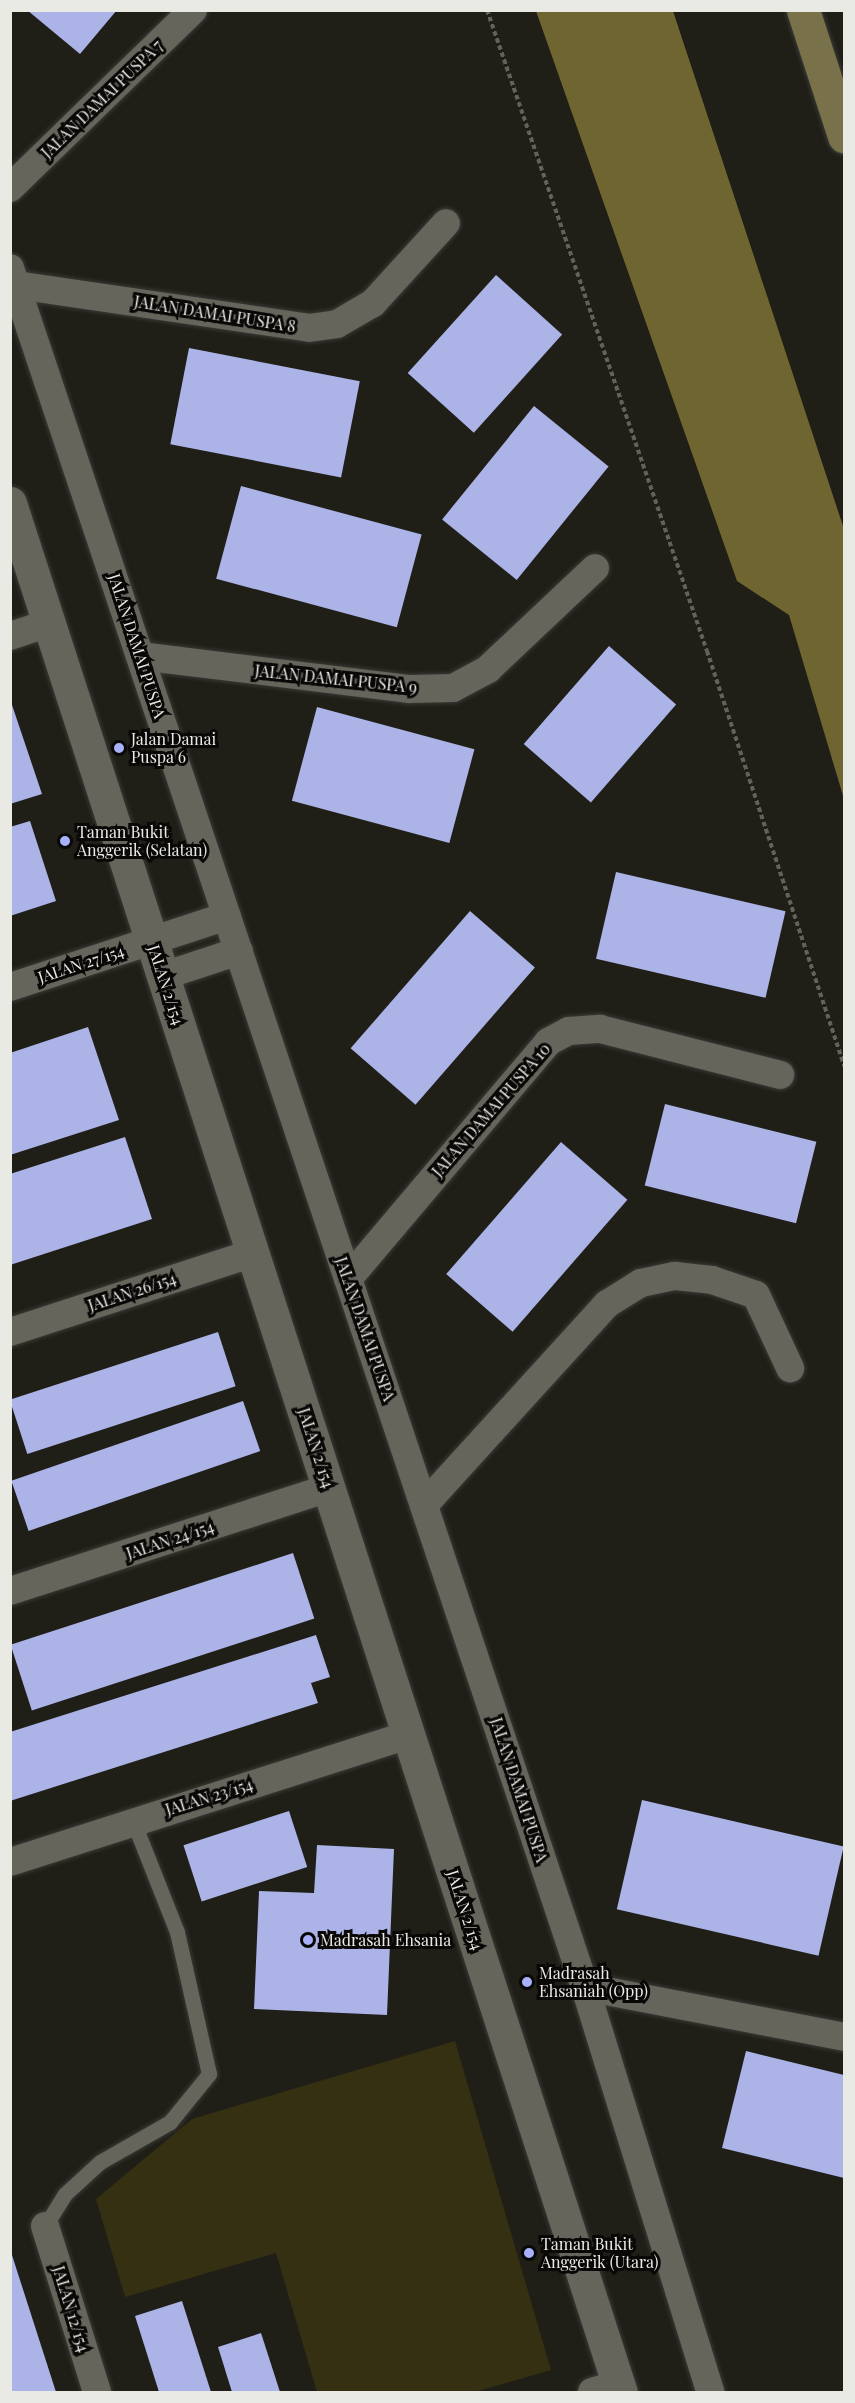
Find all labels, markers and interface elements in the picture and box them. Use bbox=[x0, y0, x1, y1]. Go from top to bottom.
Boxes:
street label: JALAN DAMAI PUSPA 7 bbox=[37, 36, 167, 162]
street label: JALAN DAMAI PUSPA 8 bbox=[133, 292, 297, 336]
street label: JALAN DAMAI PUSPA bbox=[105, 571, 169, 721]
street label: JALAN DAMAI PUSPA 9 bbox=[254, 661, 418, 697]
place label: Jalan Damai Puspa 6 bbox=[131, 729, 216, 767]
marker: Jalan Damai Puspa 6 bbox=[112, 741, 126, 755]
place label: Taman Bukit Anggerik (Selatan) bbox=[77, 822, 207, 860]
marker: Taman Bukit Anggerik (Selatan) bbox=[58, 834, 72, 848]
street label: JALAN 27/154 bbox=[35, 941, 127, 987]
street label: JALAN 2/154 bbox=[144, 942, 188, 1028]
street label: JALAN DAMAI PUSPA 10 bbox=[428, 1039, 554, 1181]
street label: JALAN DAMAI PUSPA bbox=[331, 1254, 399, 1404]
street label: JALAN 26/154 bbox=[86, 1269, 178, 1315]
street label: JALAN 2/154 bbox=[294, 1405, 338, 1491]
street label: JALAN 24/154 bbox=[124, 1517, 216, 1563]
street label: JALAN DAMAI PUSPA bbox=[487, 1715, 551, 1865]
street label: JALAN 23/154 bbox=[163, 1775, 255, 1819]
street label: JALAN 2/154 bbox=[443, 1867, 487, 1953]
place label: Madrasah Ehsania bbox=[320, 1930, 451, 1950]
marker: Madrasah Ehsania bbox=[301, 1933, 315, 1947]
place label: Madrasah Ehsaniah (Opp) bbox=[539, 1963, 648, 2001]
marker: Madrasah Ehsaniah (Opp) bbox=[520, 1975, 534, 1989]
place label: Taman Bukit Anggerik (Utara) bbox=[541, 2234, 659, 2272]
marker: Taman Bukit Anggerik (Utara) bbox=[522, 2246, 536, 2260]
street label: JALAN 12/154 bbox=[49, 2264, 93, 2354]

